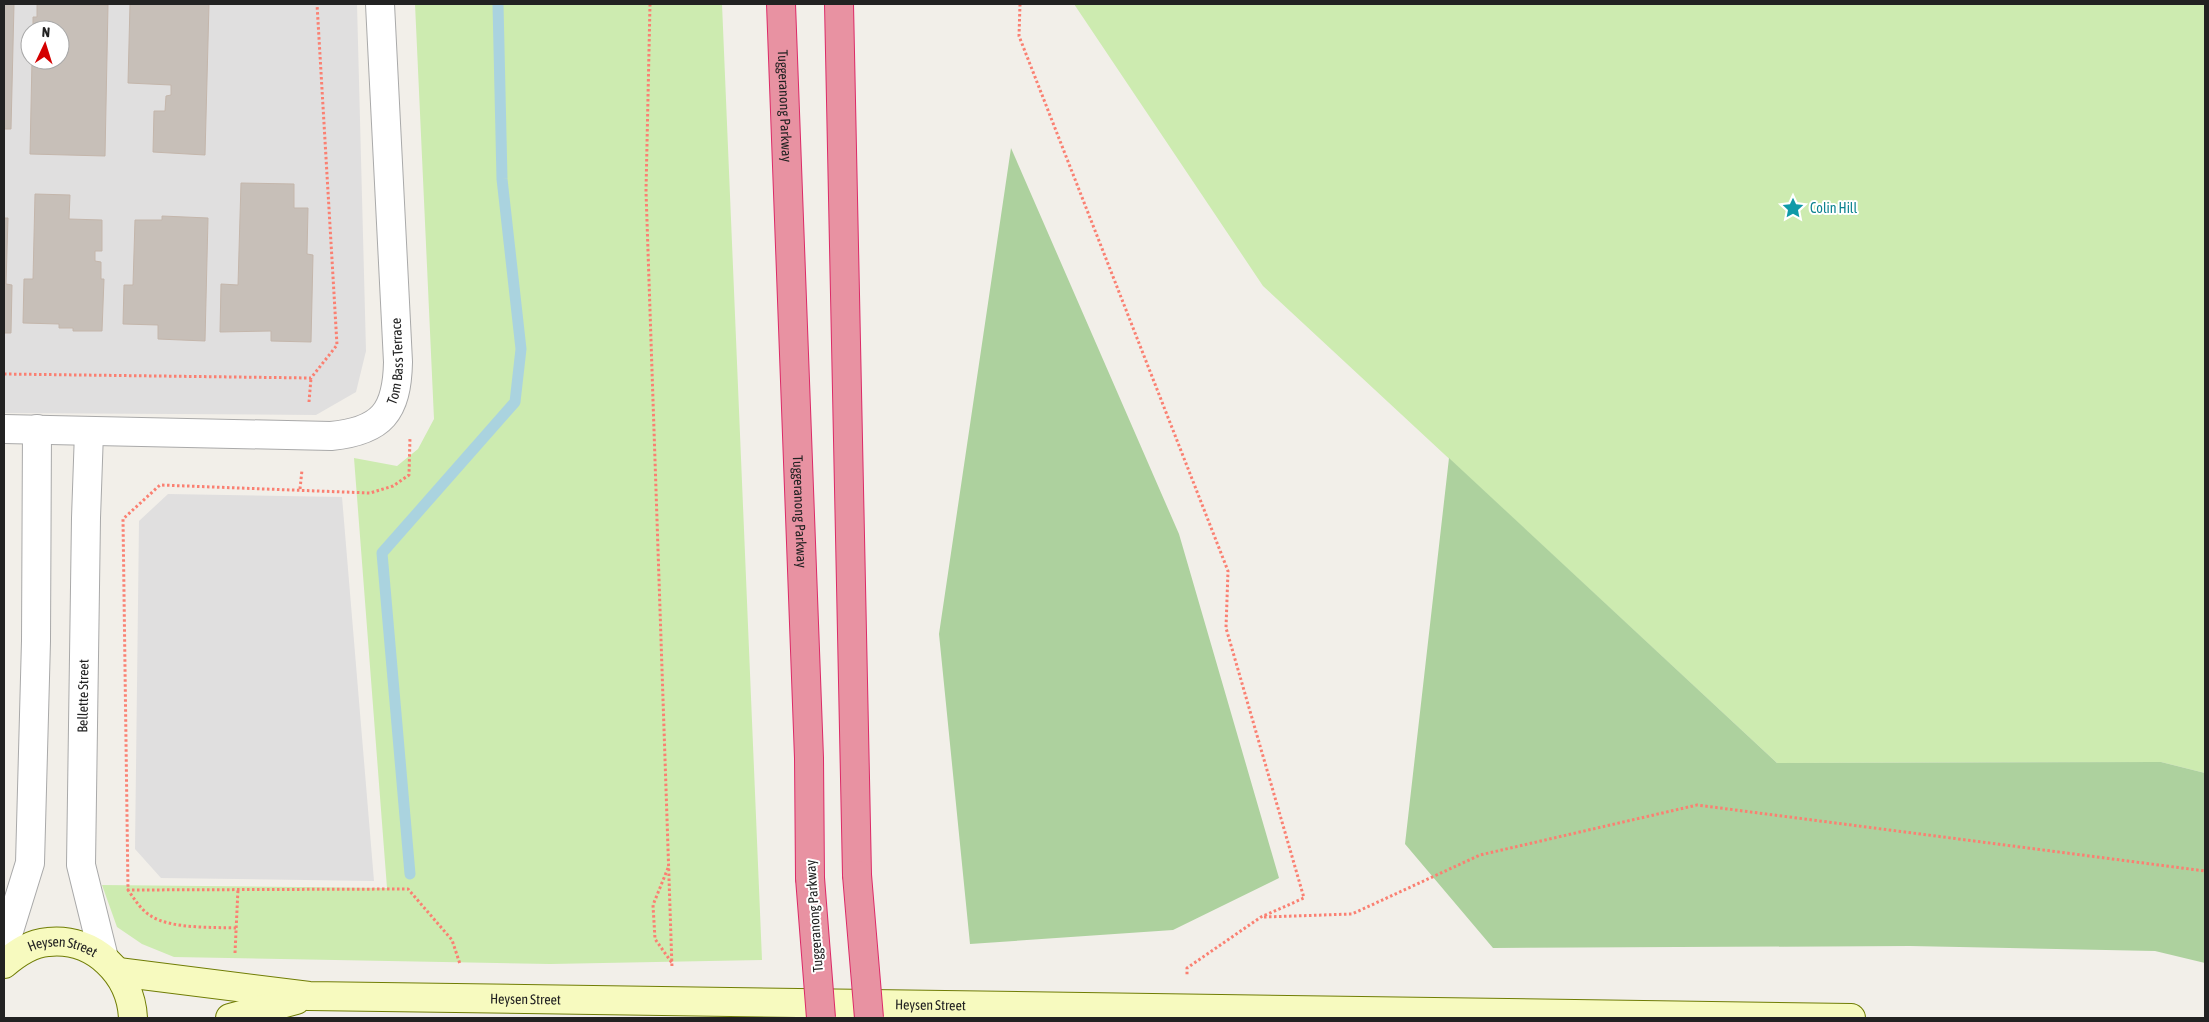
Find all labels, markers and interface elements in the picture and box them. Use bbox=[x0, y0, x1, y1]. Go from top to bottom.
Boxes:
north arrow bbox=[20, 20, 70, 70]
text: N bbox=[41, 24, 51, 40]
street label: Tuggeranong Parkway bbox=[775, 49, 795, 163]
place icon: Colin Hill bbox=[1780, 195, 1806, 221]
place label: Colin Hill bbox=[1810, 200, 1858, 216]
street label: Tom Bass Terrace bbox=[383, 318, 406, 407]
street label: Tuggeranong Parkway bbox=[790, 455, 810, 568]
street label: Bellette Street bbox=[74, 659, 92, 733]
street label: Tuggeranong Parkway bbox=[802, 859, 826, 973]
street label: Heysen Street bbox=[25, 934, 100, 960]
street label: Heysen Street bbox=[490, 991, 561, 1008]
street label: Heysen Street bbox=[895, 996, 966, 1013]

